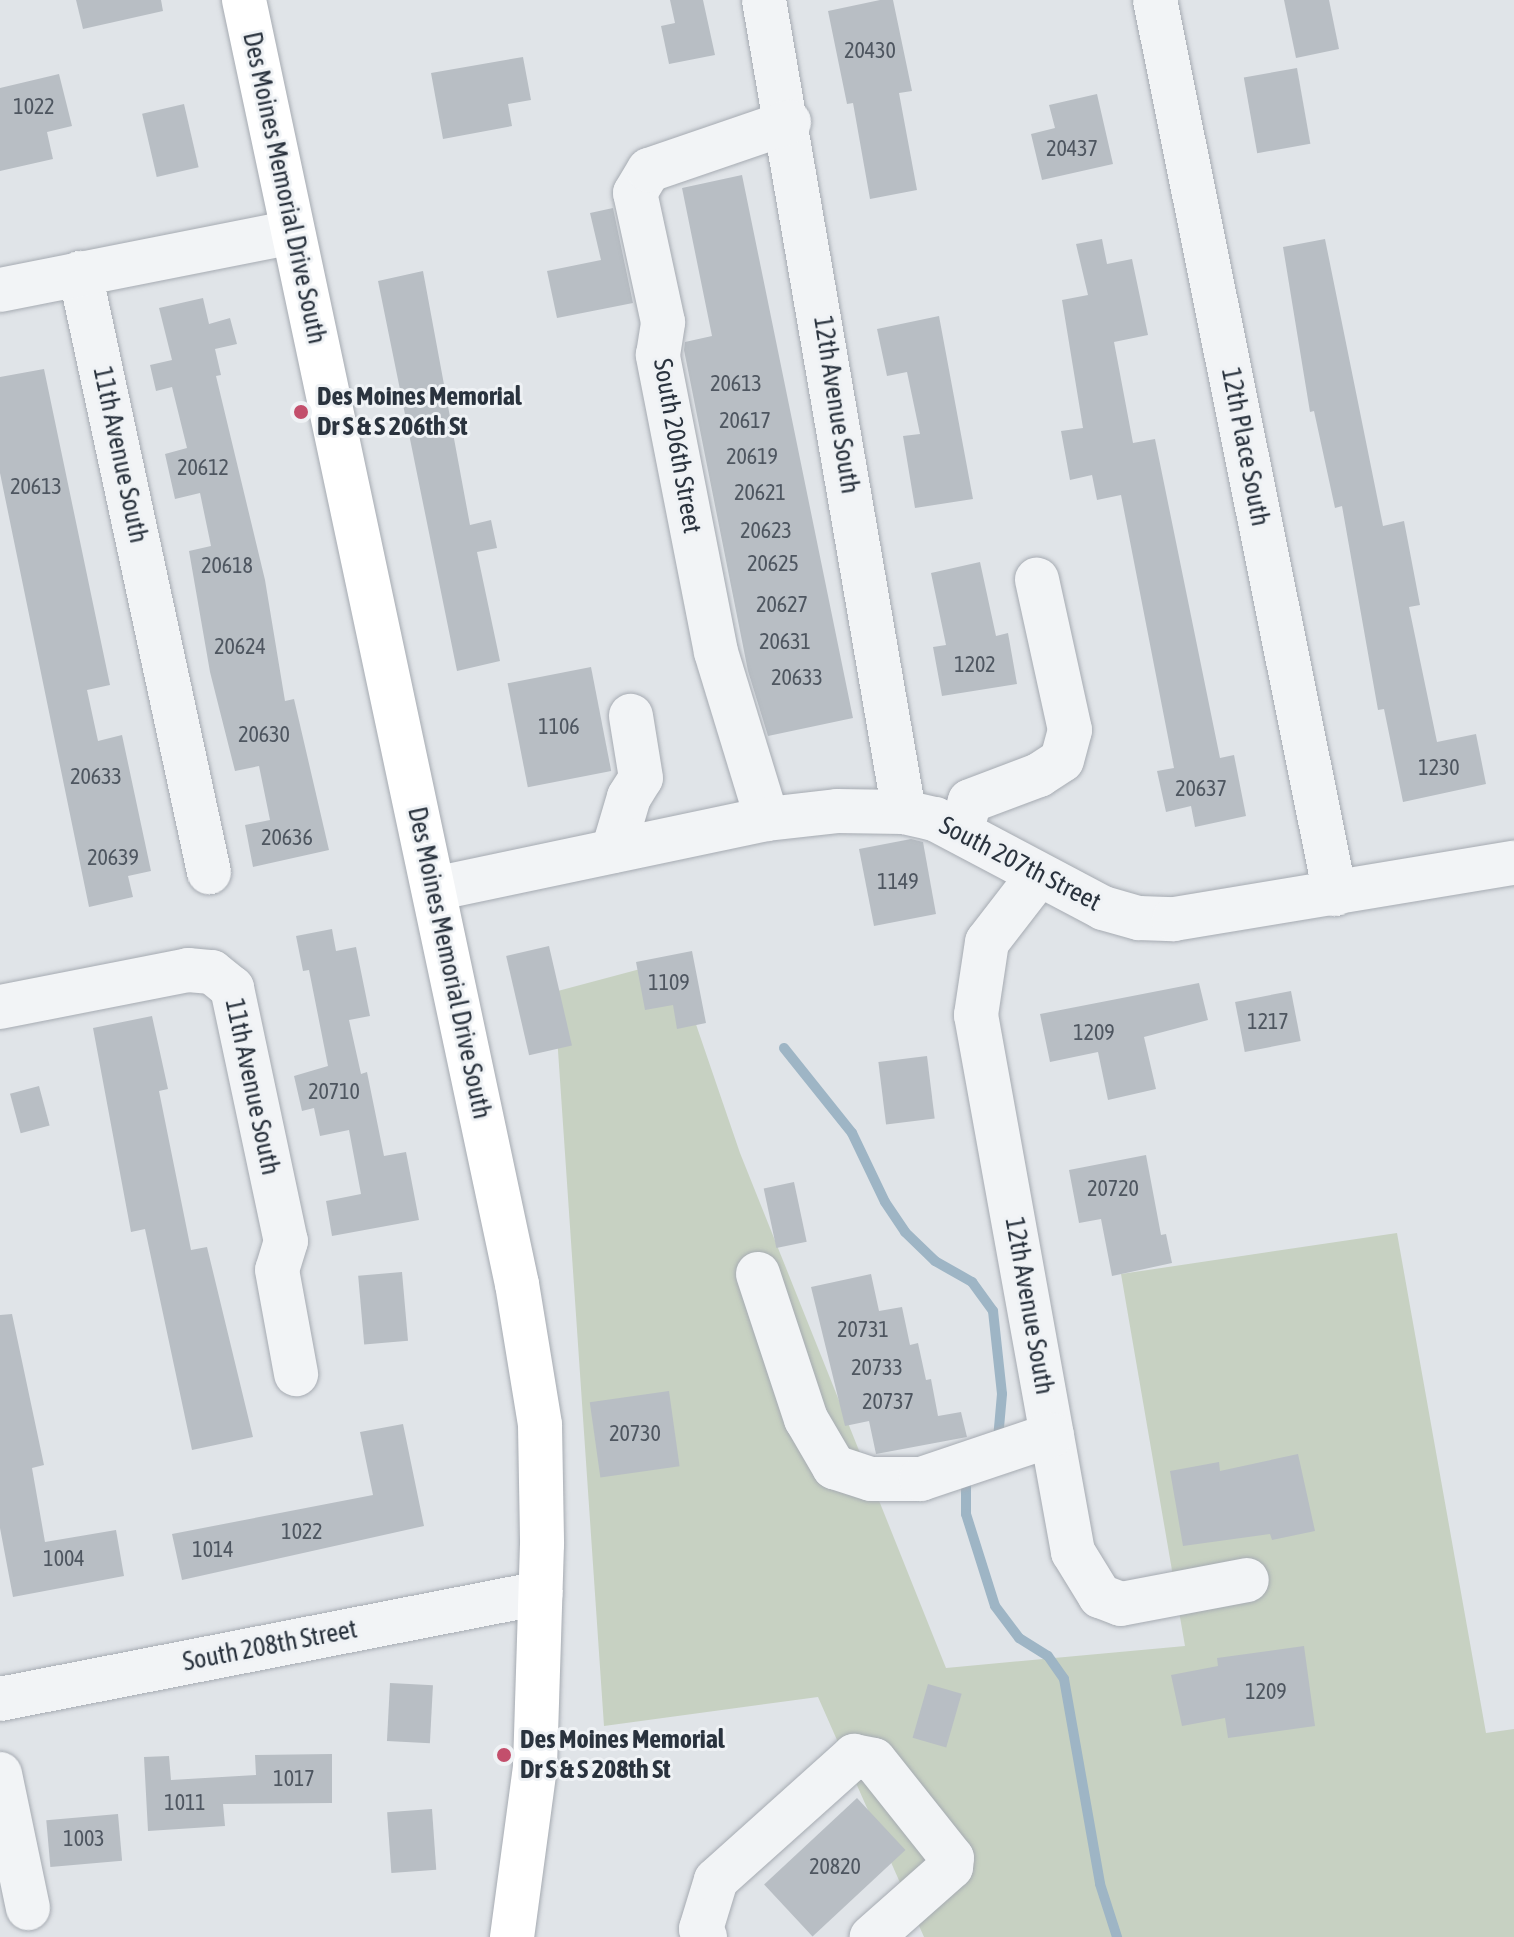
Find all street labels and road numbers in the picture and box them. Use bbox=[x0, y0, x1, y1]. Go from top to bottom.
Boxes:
street label: Des Moines Memorial Drive South bbox=[236, 29, 332, 347]
street label: 12th Avenue South bbox=[807, 314, 865, 496]
street label: South 206th Street bbox=[646, 356, 708, 536]
street label: 11th Avenue South bbox=[86, 364, 154, 546]
street label: 12th Place South bbox=[1214, 365, 1276, 529]
street label: Des Moines Memorial Drive South bbox=[401, 804, 497, 1122]
street label: South 207th Street bbox=[934, 810, 1106, 918]
street label: 11th Avenue South bbox=[218, 996, 286, 1178]
street label: 12th Avenue South bbox=[998, 1215, 1060, 1397]
street label: South 208th Street bbox=[180, 1614, 360, 1678]

